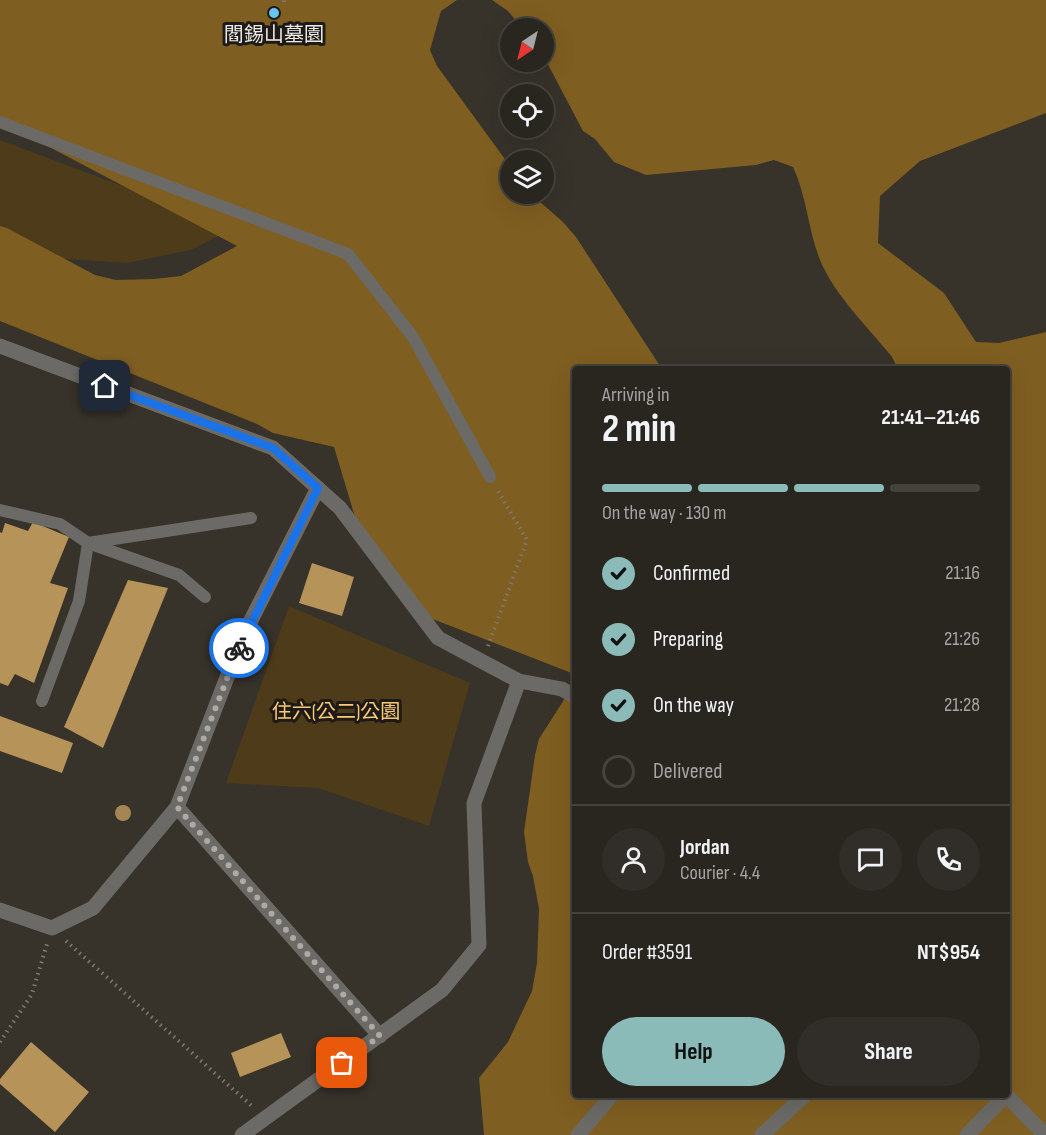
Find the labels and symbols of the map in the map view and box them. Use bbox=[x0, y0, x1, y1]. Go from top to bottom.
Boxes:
marker: 閻錫山墓園 bbox=[267, 6, 281, 20]
north arrow bbox=[500, 18, 554, 72]
place label: 閻錫山墓園 bbox=[224, 23, 324, 47]
pin bbox=[79, 360, 130, 411]
courier bbox=[209, 618, 269, 678]
park label: 住六(公二)公園 bbox=[272, 700, 400, 724]
pin bbox=[316, 1037, 367, 1088]

